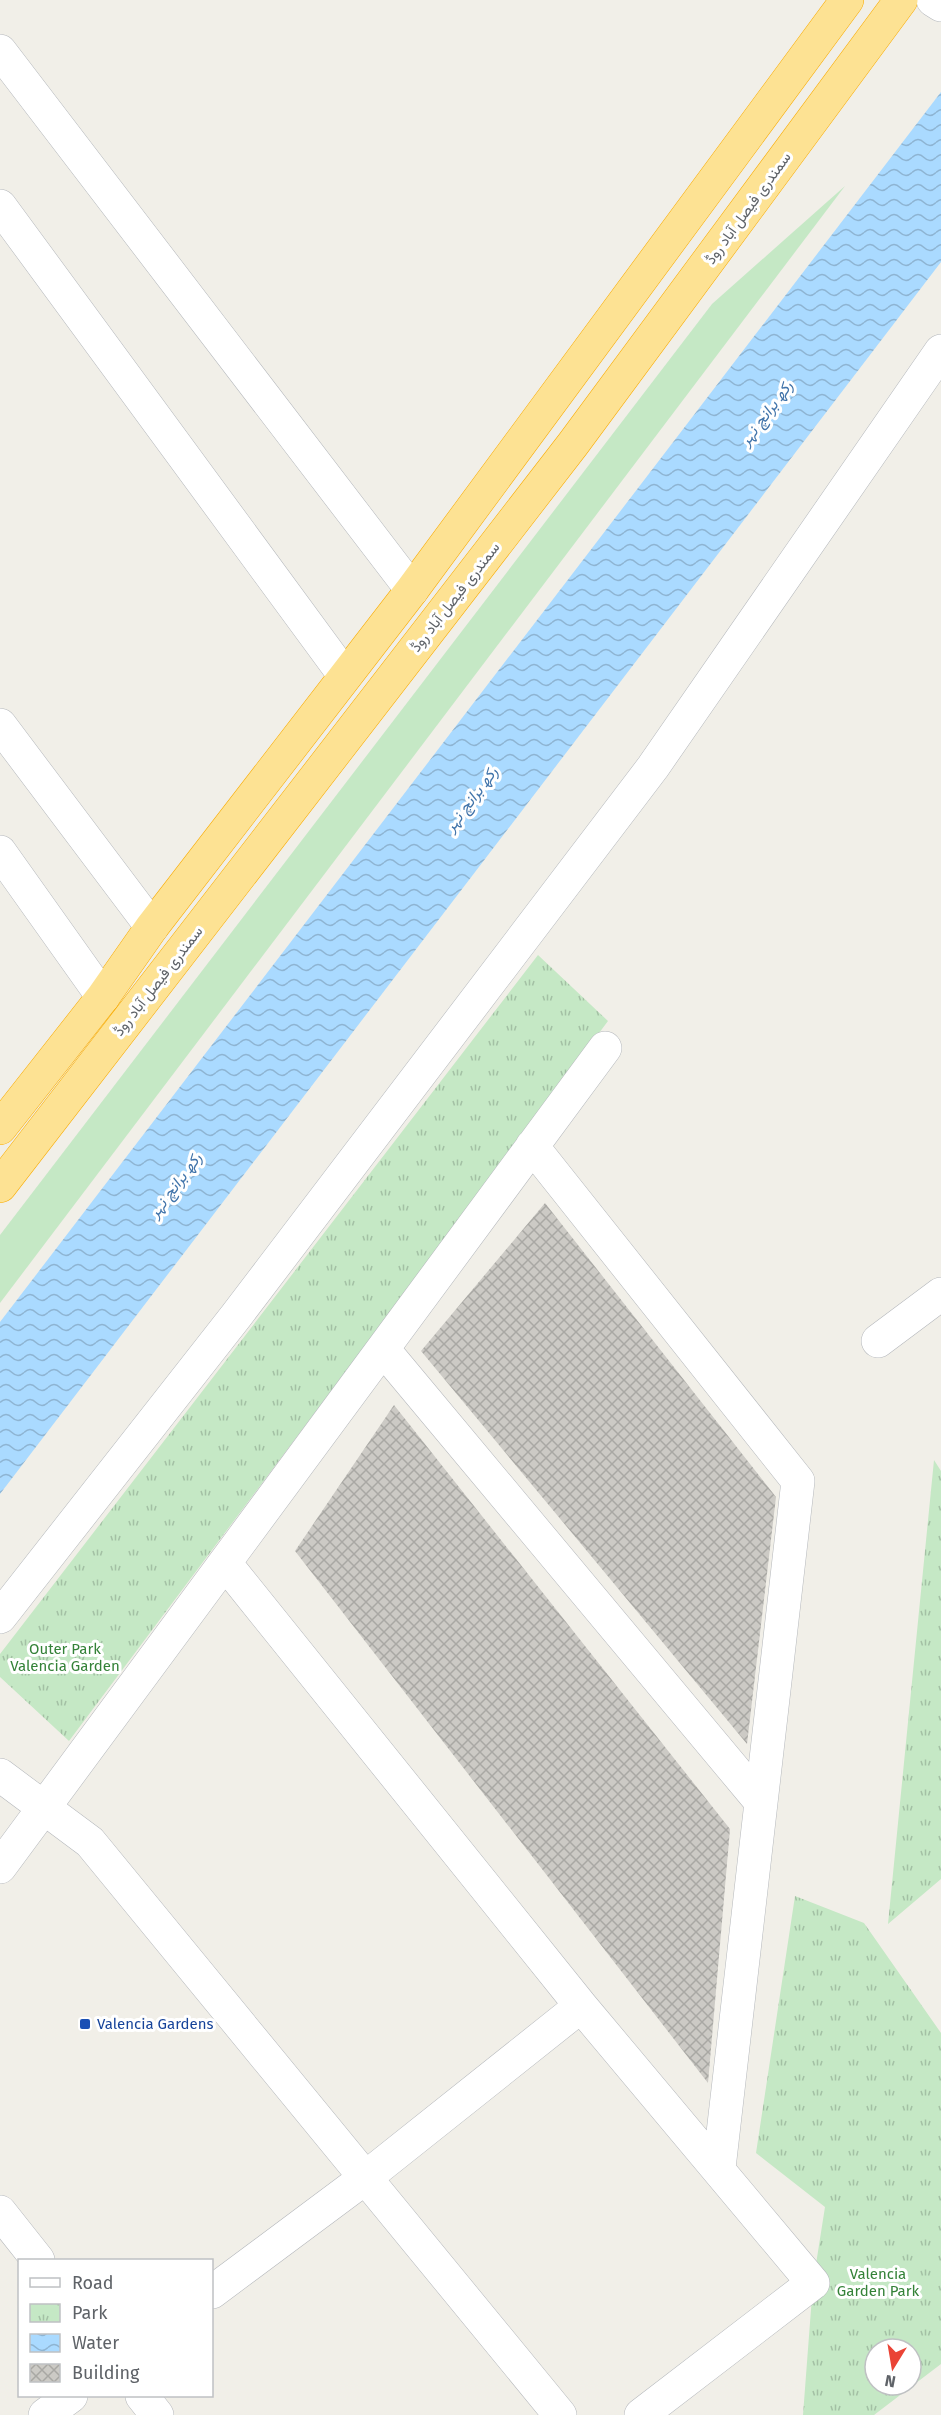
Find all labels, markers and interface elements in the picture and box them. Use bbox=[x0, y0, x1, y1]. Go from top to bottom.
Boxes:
street label: سمندری فیصل آباد روڈ bbox=[701, 148, 796, 268]
water label: رکھ برانچ نہر bbox=[735, 376, 798, 451]
street label: سمندری فیصل آباد روڈ bbox=[407, 538, 504, 656]
water label: رکھ برانچ نہر bbox=[440, 762, 503, 837]
street label: سمندری فیصل آباد روڈ bbox=[110, 922, 207, 1040]
water label: رکھ برانچ نہر bbox=[144, 1148, 207, 1223]
park label: Outer Park Valencia Garden bbox=[10, 1640, 120, 1675]
place label: Valencia Gardens bbox=[97, 2015, 213, 2033]
marker: Valencia Gardens bbox=[78, 2017, 92, 2031]
legend bbox=[18, 2259, 213, 2397]
park label: Valencia Garden Park bbox=[837, 2265, 920, 2300]
text: Road bbox=[72, 2272, 114, 2294]
text: Park bbox=[72, 2302, 108, 2324]
text: Water bbox=[72, 2332, 119, 2354]
north arrow bbox=[863, 2337, 923, 2397]
text: Building bbox=[72, 2362, 140, 2384]
text: N bbox=[883, 2371, 897, 2392]

